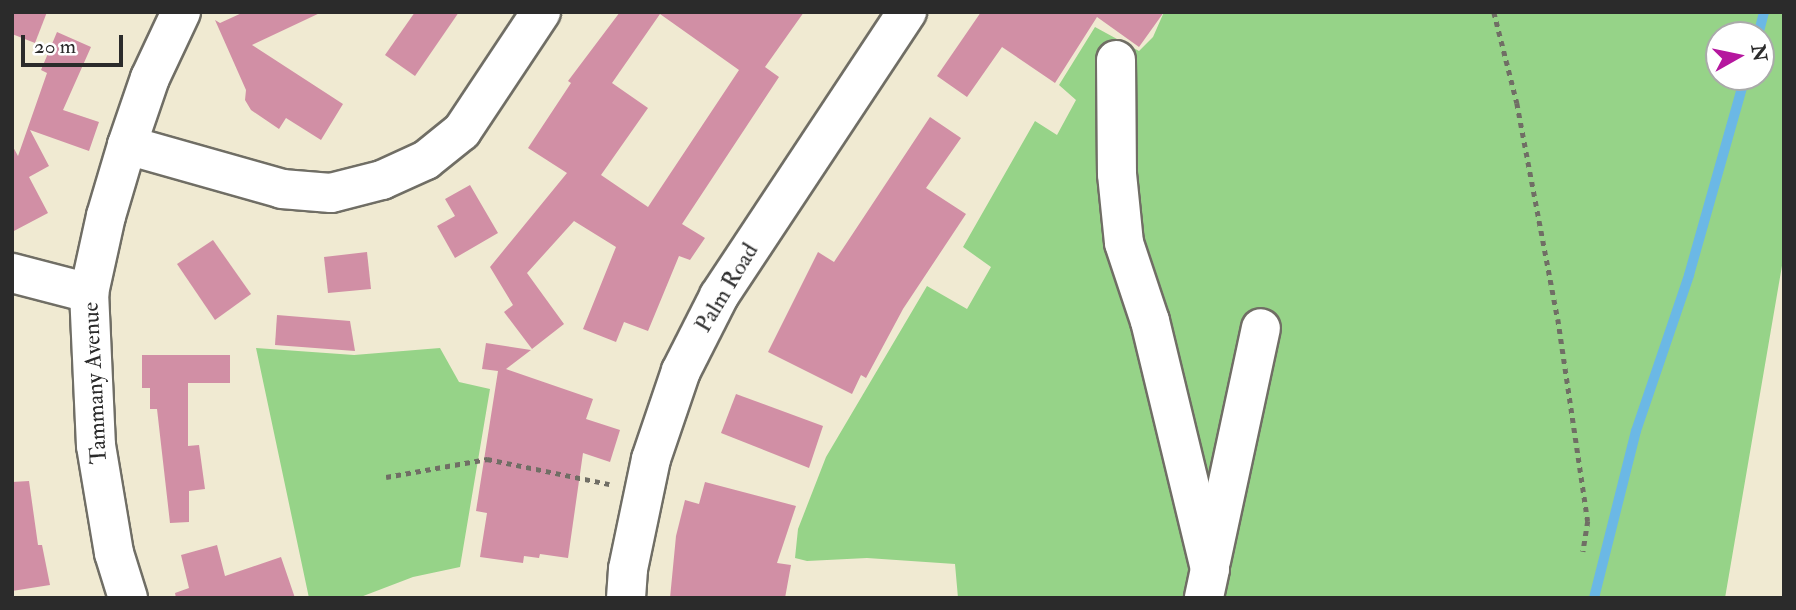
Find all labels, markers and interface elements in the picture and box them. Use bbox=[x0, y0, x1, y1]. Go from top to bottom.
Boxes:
scale bar bbox=[24, 21, 126, 65]
north arrow bbox=[1705, 21, 1775, 91]
text: 20 m bbox=[34, 33, 76, 60]
text: N bbox=[1746, 43, 1772, 63]
street label: Palm Road bbox=[690, 238, 764, 338]
street label: Tammany Avenue bbox=[77, 301, 113, 465]

